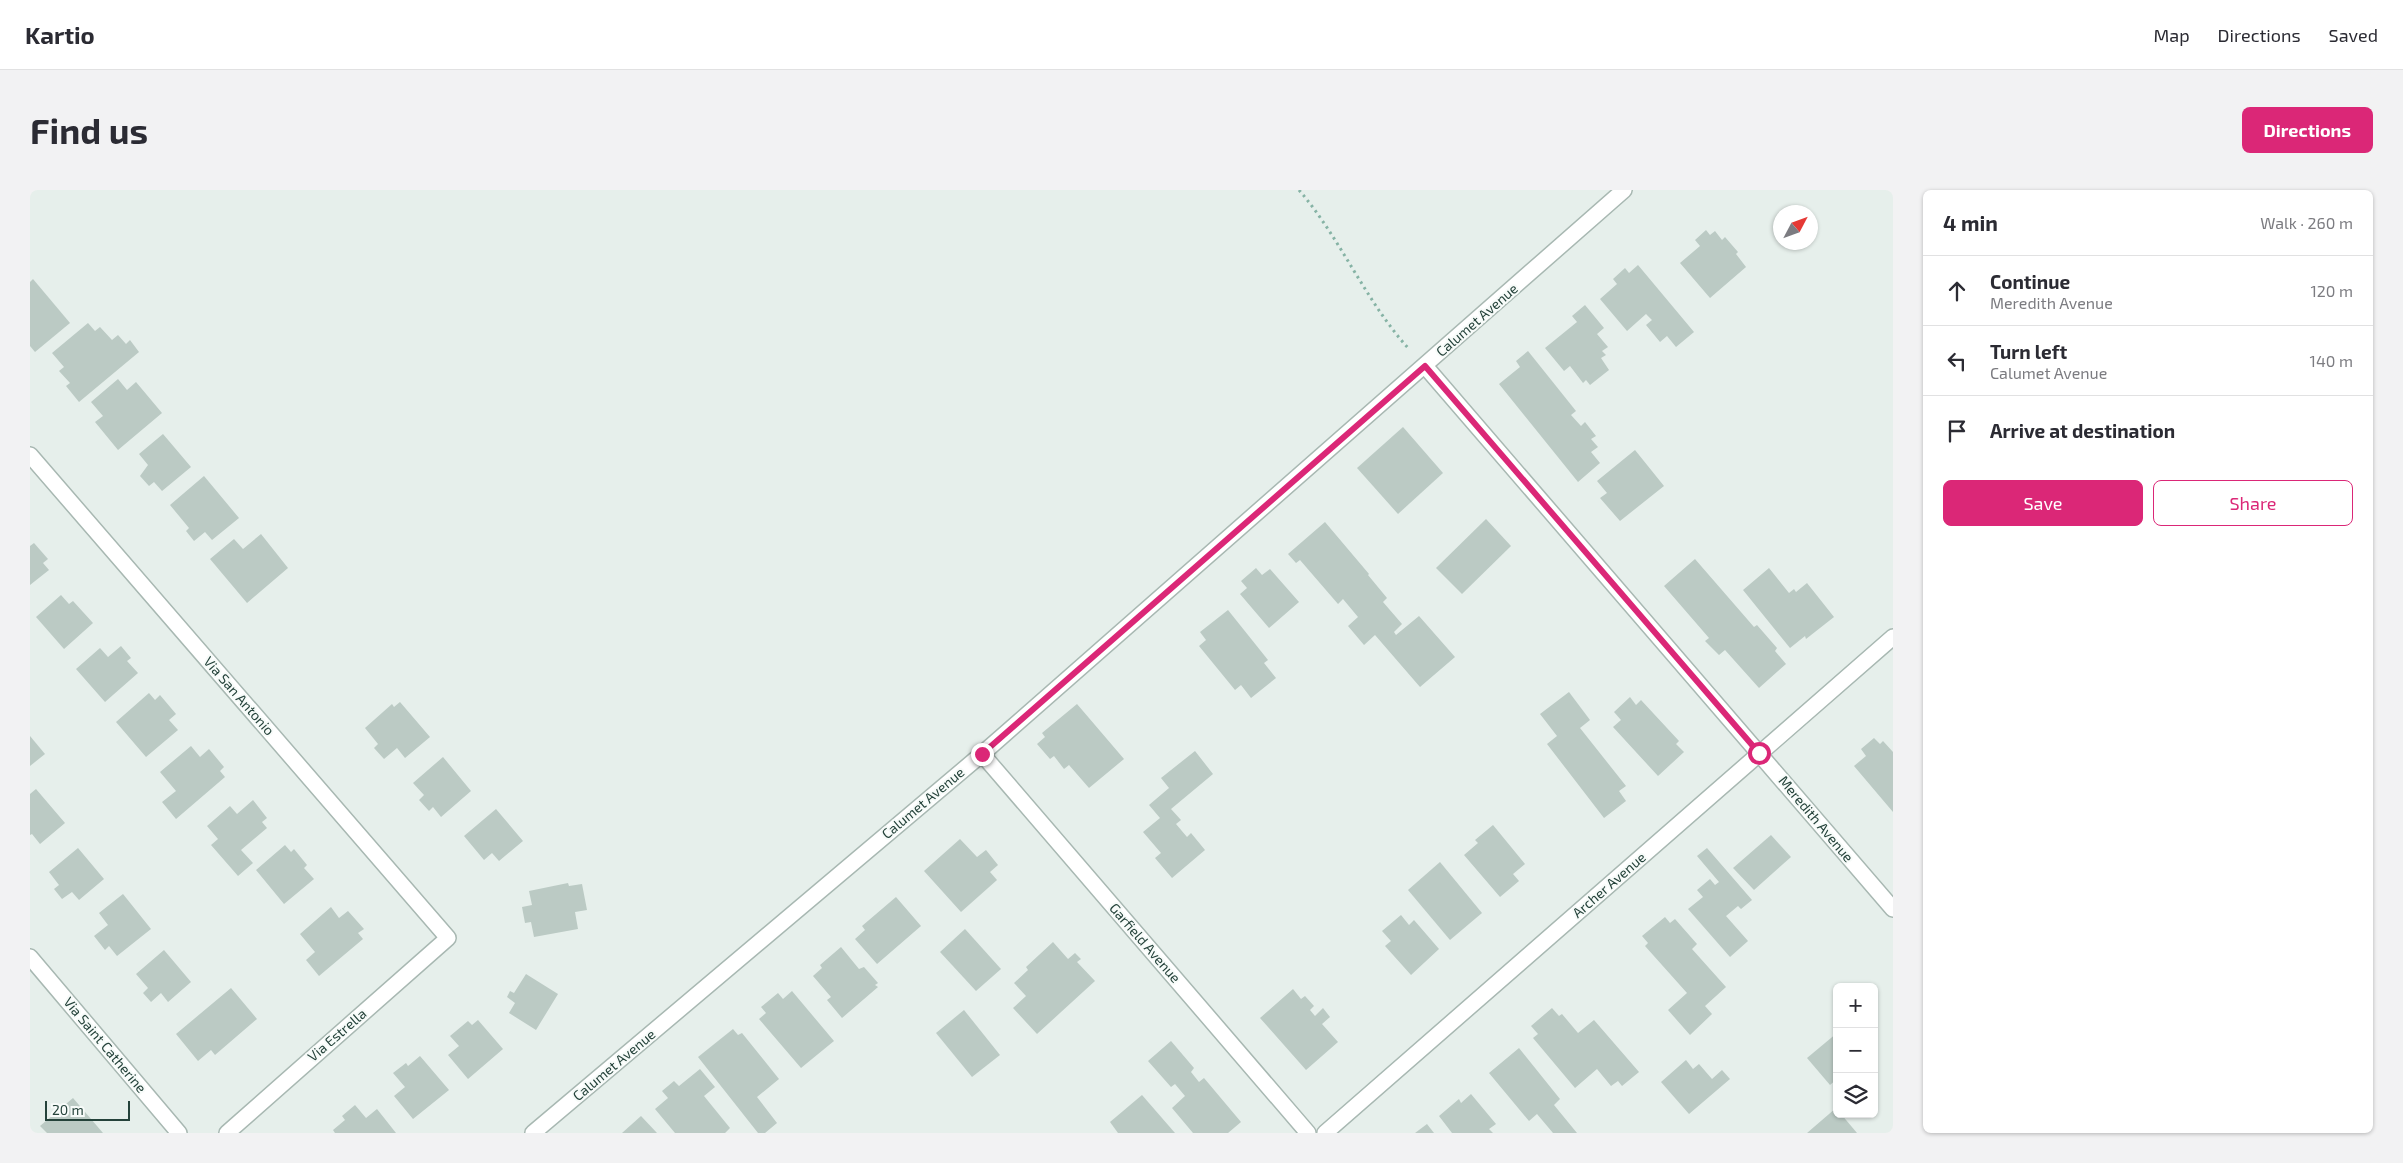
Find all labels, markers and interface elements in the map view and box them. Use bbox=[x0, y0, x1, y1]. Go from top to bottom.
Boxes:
text: Kartio bbox=[25, 20, 95, 49]
text: Map bbox=[2153, 24, 2190, 46]
text: Directions bbox=[2218, 24, 2301, 46]
text: Saved bbox=[2329, 24, 2378, 46]
button: Directions bbox=[2242, 107, 2373, 153]
text: Find us bbox=[30, 109, 148, 151]
north arrow bbox=[1773, 205, 1818, 250]
text: 4 min bbox=[1943, 210, 1998, 235]
text: Walk · 260 m bbox=[2260, 213, 2353, 232]
text: Continue bbox=[1990, 270, 2070, 293]
icon: ahead bbox=[1943, 277, 1971, 305]
street label: Calumet Avenue bbox=[1432, 280, 1521, 360]
text: 120 m bbox=[2310, 281, 2353, 300]
text: Meredith Avenue bbox=[1990, 293, 2113, 312]
text: Turn left bbox=[1990, 340, 2067, 363]
icon: left bbox=[1943, 347, 1971, 375]
text: 140 m bbox=[2310, 351, 2353, 370]
text: Calumet Avenue bbox=[1990, 363, 2107, 382]
icon: arrive bbox=[1943, 417, 1971, 445]
text: Arrive at destination bbox=[1990, 419, 2175, 442]
button: Save bbox=[1943, 480, 2143, 526]
button: Share bbox=[2153, 480, 2353, 526]
street label: Via San Antonio bbox=[201, 653, 278, 739]
route start bbox=[1748, 742, 1771, 765]
route end bbox=[971, 743, 994, 766]
street label: Calumet Avenue bbox=[878, 763, 967, 842]
street label: Meredith Avenue bbox=[1775, 772, 1857, 865]
street label: Archer Avenue bbox=[1569, 848, 1649, 921]
street label: Garfield Avenue bbox=[1106, 899, 1185, 986]
map controls bbox=[1833, 983, 1878, 1118]
button: + bbox=[1833, 983, 1878, 1028]
street label: Via Saint Catherine bbox=[60, 993, 150, 1096]
street label: Via Estrella bbox=[304, 1005, 369, 1065]
street label: Calumet Avenue bbox=[569, 1025, 658, 1104]
button: − bbox=[1833, 1028, 1878, 1073]
button: layers bbox=[1833, 1073, 1878, 1118]
scale bar bbox=[45, 1098, 130, 1121]
text: 20 m bbox=[52, 1101, 84, 1118]

